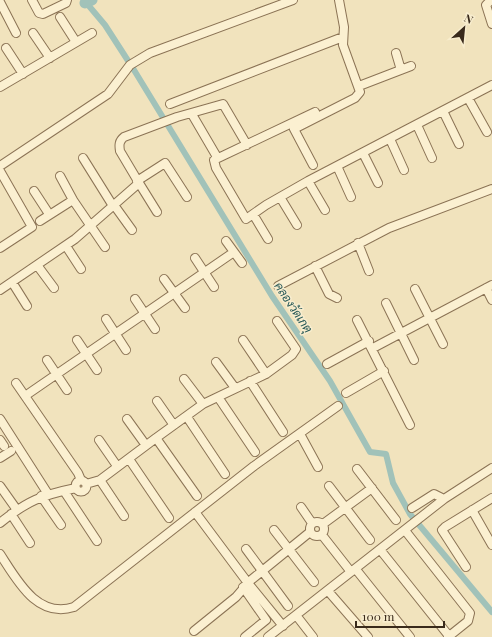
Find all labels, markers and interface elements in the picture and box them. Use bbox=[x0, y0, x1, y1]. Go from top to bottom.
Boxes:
north arrow bbox=[444, 8, 484, 48]
text: N bbox=[462, 10, 476, 27]
water label: คลองวัดเกตุ bbox=[270, 279, 317, 337]
scale bar bbox=[356, 603, 444, 629]
text: 100 m bbox=[362, 608, 395, 624]

